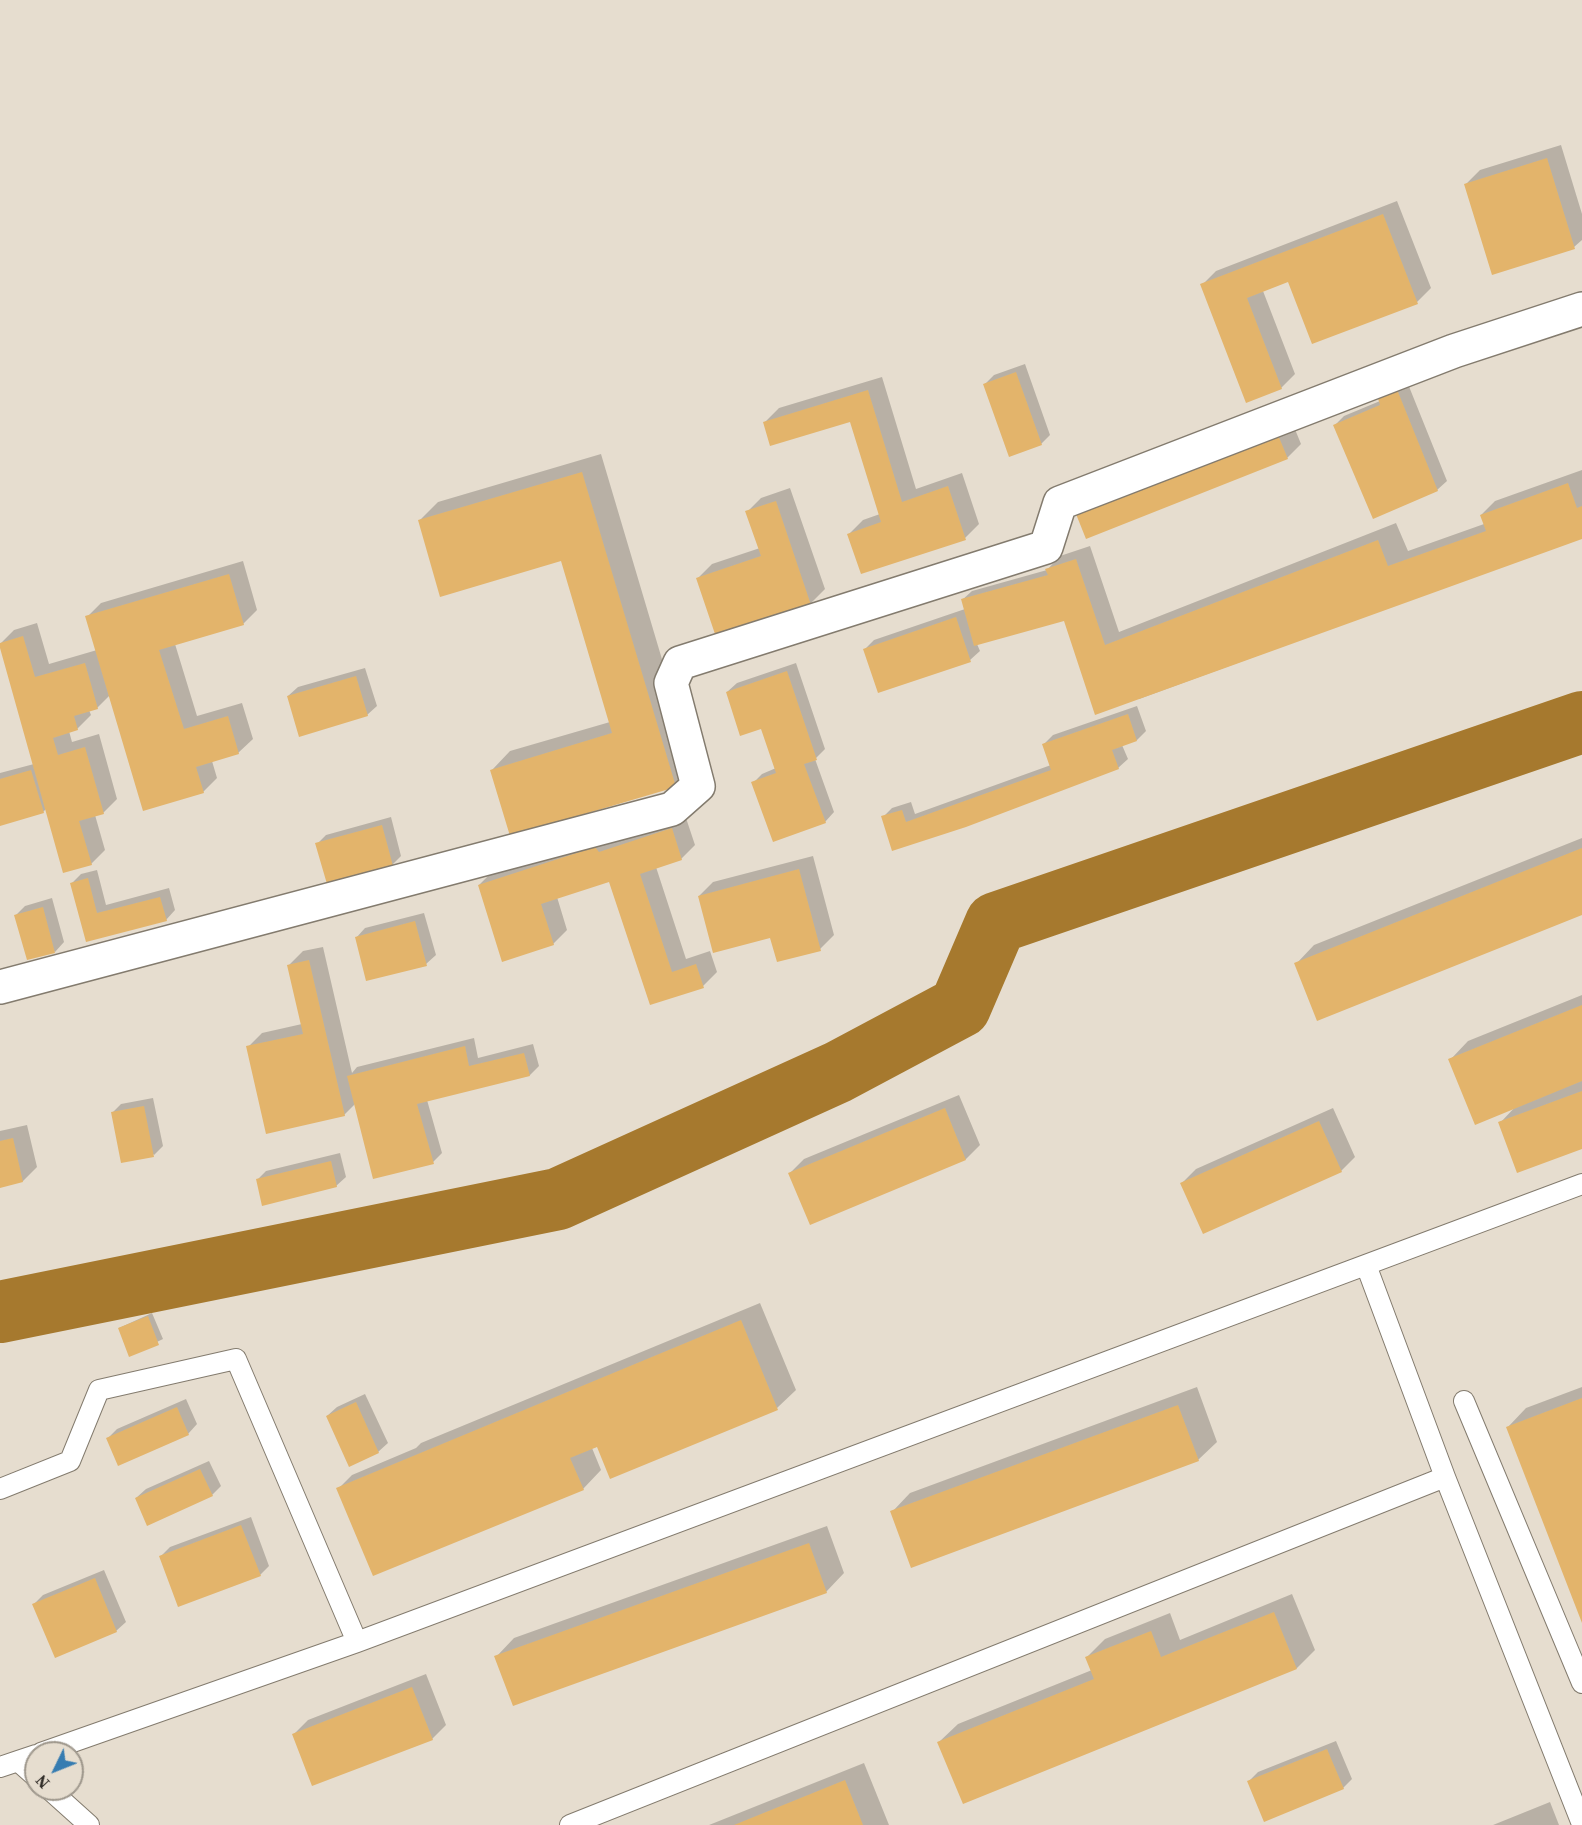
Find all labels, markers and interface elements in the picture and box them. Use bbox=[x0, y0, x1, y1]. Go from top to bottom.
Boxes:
north arrow bbox=[24, 1741, 84, 1801]
text: N bbox=[30, 1770, 54, 1794]

